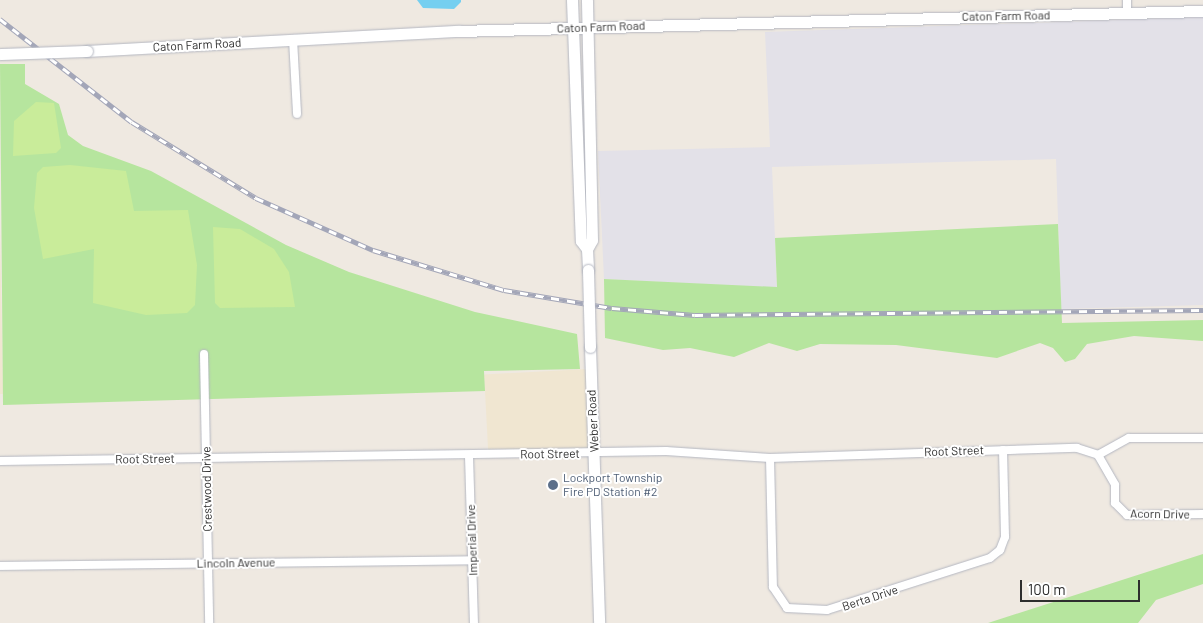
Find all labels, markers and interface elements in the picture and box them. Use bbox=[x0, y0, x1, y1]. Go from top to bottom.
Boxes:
street label: Caton Farm Road bbox=[962, 8, 1050, 24]
street label: Caton Farm Road bbox=[556, 18, 646, 36]
street label: Caton Farm Road bbox=[152, 35, 242, 55]
street label: Weber Road bbox=[584, 389, 602, 453]
street label: Root Street bbox=[924, 443, 984, 459]
street label: Crestwood Drive bbox=[199, 446, 215, 532]
street label: Root Street bbox=[520, 446, 580, 462]
street label: Root Street bbox=[115, 451, 175, 467]
place label: Lockport Township Fire PD Station #2 bbox=[563, 471, 662, 499]
marker: Lockport Township Fire PD Station #2 bbox=[547, 479, 559, 491]
street label: Imperial Drive bbox=[464, 504, 480, 576]
street label: Acorn Drive bbox=[1130, 506, 1190, 522]
street label: Lincoln Avenue bbox=[196, 555, 276, 571]
scale bar bbox=[1023, 570, 1143, 602]
text: 100 m bbox=[1028, 580, 1066, 598]
street label: Berta Drive bbox=[840, 582, 900, 614]

